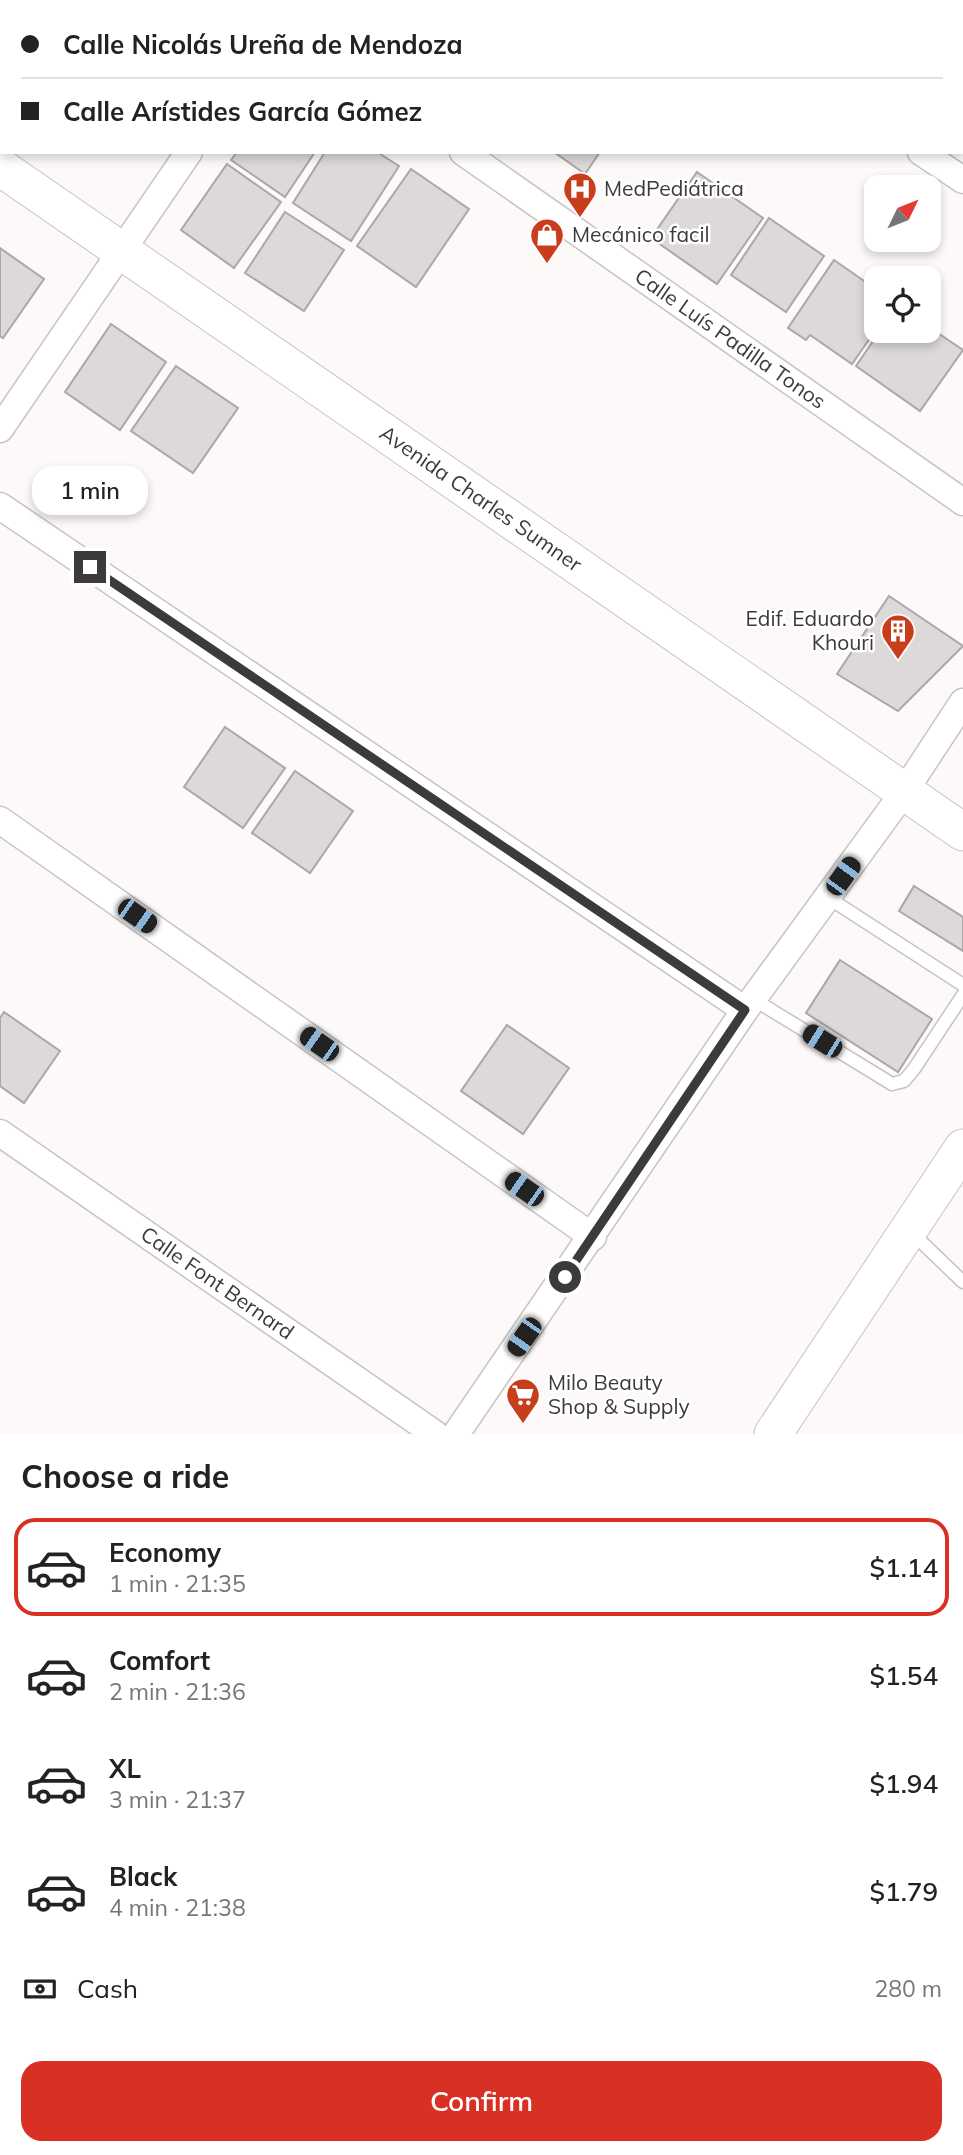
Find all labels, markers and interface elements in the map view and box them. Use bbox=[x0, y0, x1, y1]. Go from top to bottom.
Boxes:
text: Calle Nicolás Ureña de Mendoza bbox=[63, 28, 463, 61]
text: Calle Arístides García Gómez bbox=[63, 95, 422, 128]
hospital icon: MedPediátrica bbox=[561, 170, 599, 219]
place label: MedPediátrica bbox=[604, 175, 744, 201]
north arrow bbox=[864, 175, 942, 252]
map controls bbox=[864, 175, 941, 343]
shop icon: Mecánico facil bbox=[528, 216, 566, 265]
place label: Mecánico facil bbox=[572, 221, 709, 247]
street label: Calle Luís Padilla Tonos bbox=[630, 262, 831, 414]
button: locate bbox=[864, 266, 941, 343]
street label: Avenida Charles Sumner bbox=[375, 419, 587, 577]
callout: 1 min bbox=[32, 466, 148, 514]
text: 1 min bbox=[60, 476, 120, 505]
route end bbox=[74, 551, 106, 583]
place label: Edif. Eduardo Khouri bbox=[746, 605, 874, 655]
building icon: Edif. Eduardo Khouri bbox=[879, 612, 917, 661]
car bbox=[823, 853, 864, 899]
car bbox=[114, 895, 161, 937]
car bbox=[799, 1021, 846, 1061]
car bbox=[296, 1023, 343, 1065]
car bbox=[501, 1168, 548, 1210]
street label: Calle Font Bernard bbox=[136, 1220, 299, 1344]
route start bbox=[549, 1261, 581, 1293]
car bbox=[504, 1314, 545, 1360]
place label: Milo Beauty Shop & Supply bbox=[548, 1369, 690, 1419]
supermarket icon: Milo Beauty Shop & Supply bbox=[504, 1376, 542, 1425]
text: Choose a ride bbox=[21, 1456, 229, 1496]
icon: car bbox=[25, 1536, 88, 1599]
text: Economy bbox=[109, 1536, 221, 1569]
text: $1.14 bbox=[869, 1551, 938, 1584]
text: 1 min · 21:35 bbox=[109, 1569, 246, 1598]
icon: car bbox=[25, 1644, 88, 1707]
text: Comfort bbox=[109, 1644, 210, 1677]
text: $1.54 bbox=[869, 1659, 938, 1692]
text: 2 min · 21:36 bbox=[109, 1677, 246, 1706]
icon: car bbox=[25, 1752, 88, 1815]
text: XL bbox=[109, 1752, 141, 1785]
text: $1.94 bbox=[869, 1767, 938, 1800]
text: 3 min · 21:37 bbox=[109, 1785, 246, 1814]
icon: car bbox=[25, 1860, 88, 1923]
text: Black bbox=[109, 1860, 177, 1893]
text: $1.79 bbox=[869, 1875, 938, 1908]
text: 4 min · 21:38 bbox=[109, 1893, 246, 1922]
icon: cash bbox=[21, 1970, 59, 2008]
text: Cash bbox=[77, 1972, 138, 2005]
text: 280 m bbox=[874, 1974, 942, 2003]
button: Confirm bbox=[21, 2061, 942, 2141]

